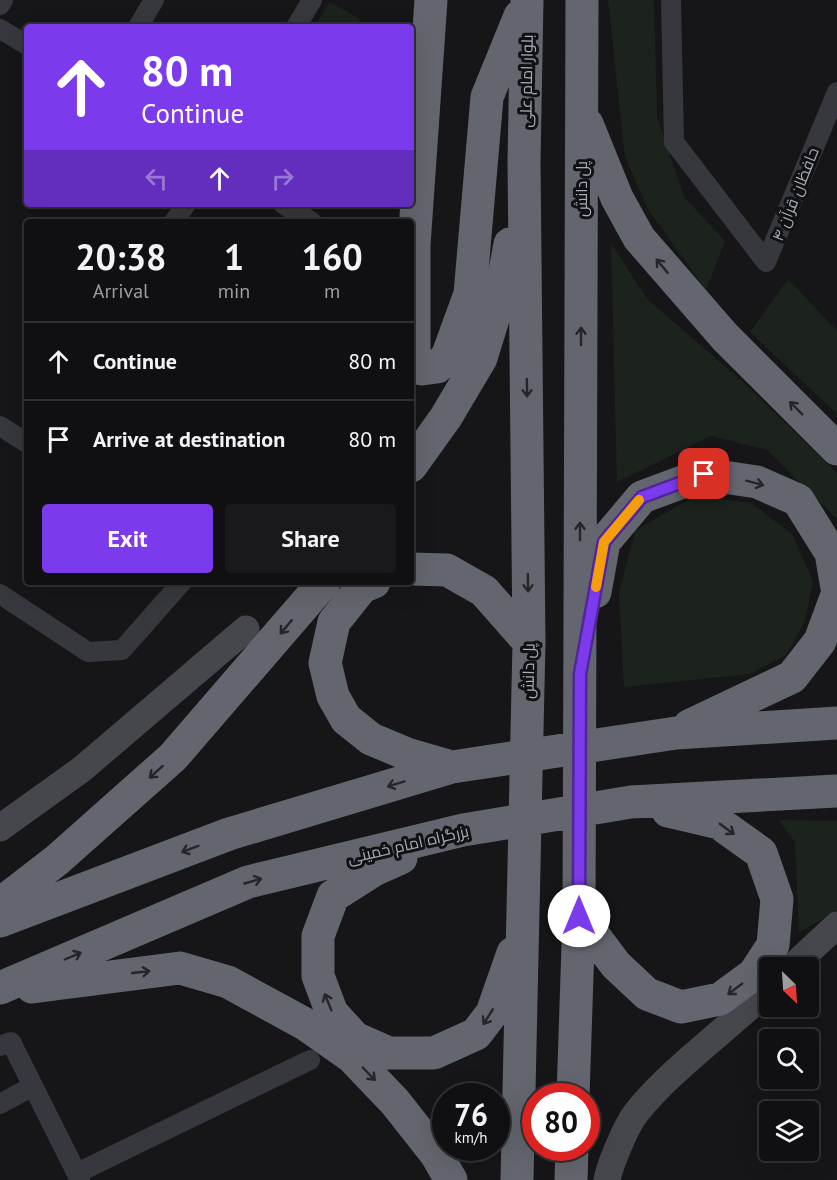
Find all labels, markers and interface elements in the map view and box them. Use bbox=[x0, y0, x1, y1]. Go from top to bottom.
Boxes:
street label: بلوار امام علی bbox=[515, 34, 539, 128]
text: 80 m bbox=[141, 43, 233, 98]
icon: ahead bbox=[42, 48, 120, 126]
text: Continue bbox=[141, 96, 244, 130]
street label: حافظان قرآن ۴ bbox=[767, 144, 824, 244]
street label: پل دانش bbox=[571, 160, 593, 217]
icon: left bbox=[140, 162, 173, 195]
icon: ahead bbox=[203, 162, 236, 195]
icon: right bbox=[266, 162, 299, 195]
text: 20:38 bbox=[75, 233, 167, 280]
text: 1 bbox=[224, 233, 244, 280]
text: 160 bbox=[302, 233, 363, 280]
one-way arrow bbox=[655, 259, 669, 274]
text: Arrival bbox=[93, 278, 149, 304]
text: min bbox=[218, 278, 250, 304]
text: m bbox=[324, 278, 340, 304]
one-way arrow bbox=[575, 326, 587, 346]
icon: ahead bbox=[42, 345, 75, 378]
text: Continue bbox=[93, 347, 177, 375]
text: 80 m bbox=[348, 347, 396, 375]
one-way arrow bbox=[521, 378, 532, 398]
one-way arrow bbox=[788, 400, 803, 415]
icon: arrive bbox=[42, 423, 75, 456]
text: Arrive at destination bbox=[93, 425, 285, 453]
text: 80 m bbox=[348, 425, 396, 453]
pin bbox=[678, 448, 729, 499]
icon: arrive bbox=[687, 457, 720, 490]
one-way arrow bbox=[745, 478, 764, 490]
button: Exit bbox=[42, 504, 213, 573]
button: Share bbox=[225, 504, 396, 573]
one-way arrow bbox=[574, 521, 586, 541]
one-way arrow bbox=[522, 573, 534, 593]
one-way arrow bbox=[279, 619, 293, 634]
street label: پل دانش bbox=[518, 642, 540, 699]
one-way arrow bbox=[149, 765, 164, 779]
one-way arrow bbox=[387, 779, 406, 790]
street label: بزرگراه امام خمینی bbox=[346, 820, 471, 870]
one-way arrow bbox=[719, 823, 735, 835]
one-way arrow bbox=[181, 844, 200, 855]
one-way arrow bbox=[243, 875, 262, 886]
position arrow bbox=[547, 884, 611, 948]
one-way arrow bbox=[64, 950, 82, 961]
north arrow bbox=[759, 957, 819, 1017]
map controls bbox=[759, 957, 819, 1161]
one-way arrow bbox=[131, 966, 151, 977]
one-way arrow bbox=[727, 982, 743, 995]
one-way arrow bbox=[322, 993, 333, 1012]
one-way arrow bbox=[482, 1008, 494, 1025]
button: search bbox=[759, 1029, 819, 1089]
one-way arrow bbox=[361, 1067, 376, 1082]
speed limit sign: 80 bbox=[522, 1083, 600, 1161]
text: 76 bbox=[454, 1095, 488, 1134]
button: layers bbox=[759, 1101, 819, 1161]
text: km/h bbox=[455, 1128, 487, 1147]

